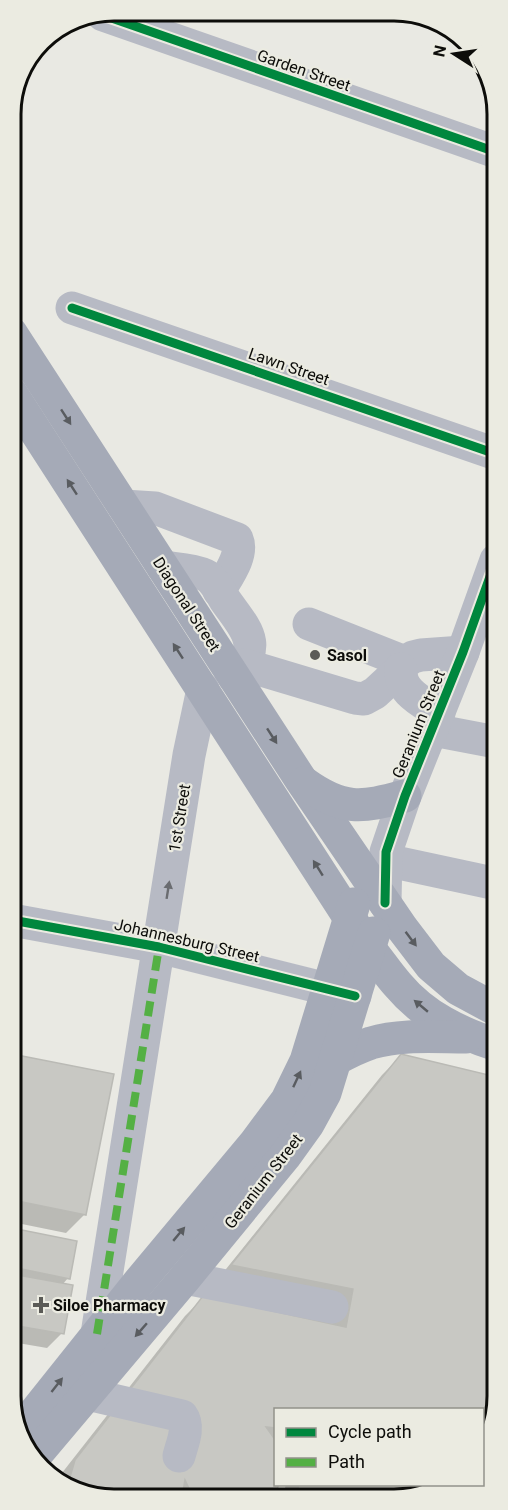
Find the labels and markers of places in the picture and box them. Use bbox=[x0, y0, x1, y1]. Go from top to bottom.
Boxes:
place label: Sasol bbox=[327, 646, 367, 665]
marker: Sasol bbox=[308, 648, 322, 662]
place label: Siloe Pharmacy bbox=[53, 1296, 166, 1315]
marker: Siloe Pharmacy bbox=[34, 1298, 48, 1312]

